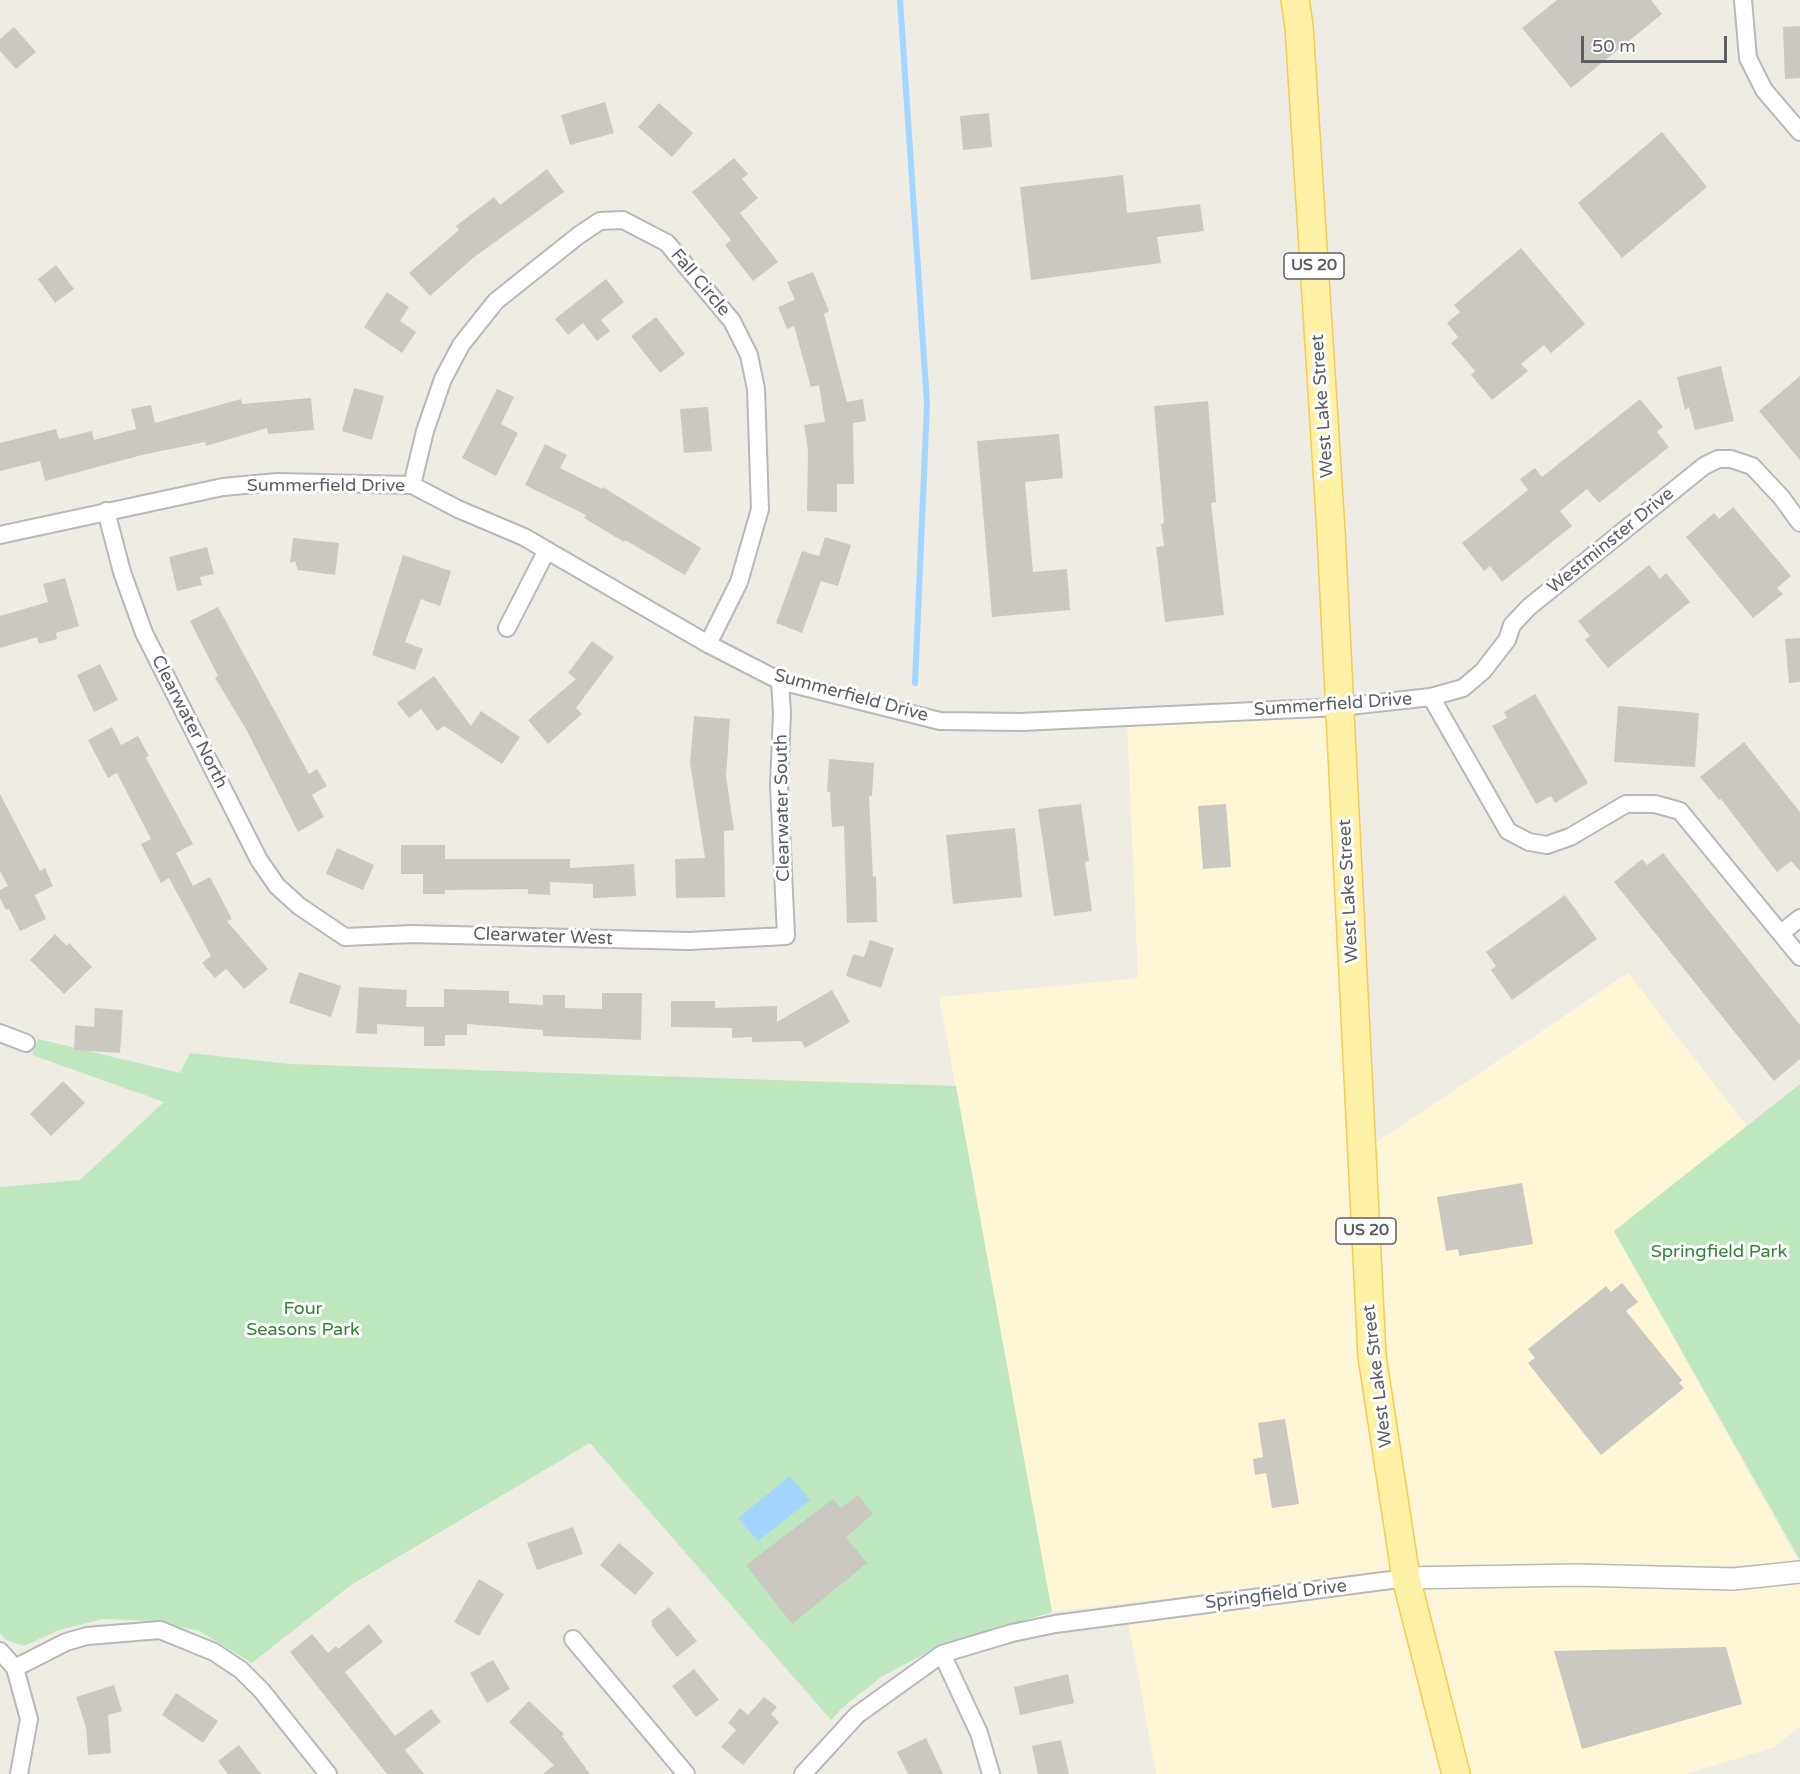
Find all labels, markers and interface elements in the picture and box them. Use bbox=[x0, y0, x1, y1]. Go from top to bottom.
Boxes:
scale bar bbox=[1584, 24, 1730, 62]
text: 50 m bbox=[1592, 35, 1636, 57]
street label: Fall Circle bbox=[666, 245, 734, 321]
road number: US 20 bbox=[1284, 253, 1344, 279]
street label: West Lake Street bbox=[1307, 333, 1339, 479]
street label: Summerfield Drive bbox=[247, 475, 405, 497]
street label: Westminster Drive bbox=[1543, 483, 1679, 599]
street label: Clearwater North bbox=[146, 652, 232, 792]
street label: Summerfield Drive bbox=[772, 665, 930, 727]
street label: Summerfield Drive bbox=[1253, 689, 1413, 721]
street label: Clearwater South bbox=[771, 734, 795, 882]
street label: West Lake Street bbox=[1334, 818, 1364, 964]
street label: Clearwater West bbox=[473, 924, 613, 950]
road number: US 20 bbox=[1336, 1218, 1396, 1244]
park label: Springfield Park bbox=[1651, 1241, 1787, 1263]
park label: Four Seasons Park bbox=[246, 1298, 360, 1340]
street label: West Lake Street bbox=[1358, 1303, 1398, 1449]
street label: Springfield Drive bbox=[1204, 1576, 1348, 1614]

